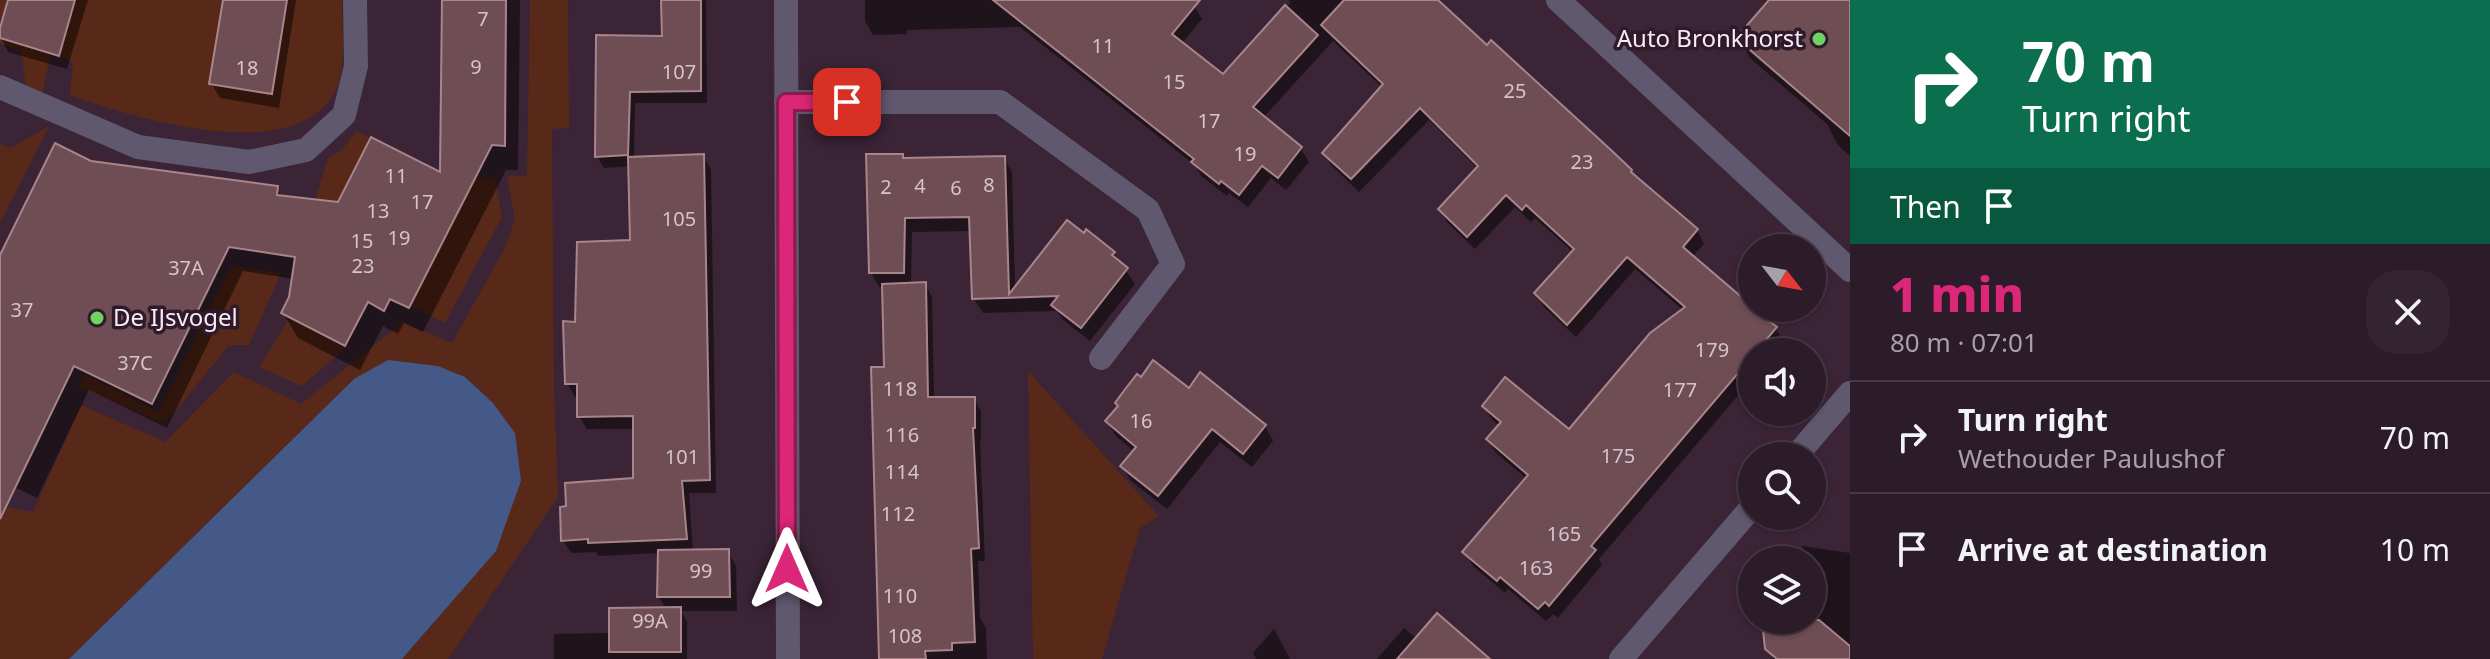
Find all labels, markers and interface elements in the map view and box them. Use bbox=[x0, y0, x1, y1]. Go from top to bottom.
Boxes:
house number: 7 bbox=[477, 5, 489, 32]
place label: Auto Bronkhorst bbox=[1617, 21, 1803, 54]
text: 70 m bbox=[2022, 22, 2155, 98]
marker: Auto Bronkhorst bbox=[1810, 30, 1828, 48]
house number: 11 bbox=[1092, 32, 1114, 59]
icon: right bbox=[1890, 32, 1994, 136]
house number: 9 bbox=[470, 53, 482, 80]
house number: 18 bbox=[236, 54, 258, 81]
house number: 107 bbox=[662, 58, 696, 85]
pin bbox=[813, 68, 881, 136]
house number: 15 bbox=[1163, 68, 1185, 95]
house number: 25 bbox=[1504, 77, 1526, 104]
icon: arrive bbox=[825, 80, 869, 124]
text: Turn right bbox=[2022, 94, 2190, 143]
house number: 17 bbox=[1198, 107, 1220, 134]
house number: 19 bbox=[1234, 140, 1256, 167]
house number: 23 bbox=[1571, 148, 1593, 175]
house number: 11 bbox=[385, 162, 407, 189]
house number: 8 bbox=[983, 171, 995, 198]
house number: 4 bbox=[914, 172, 926, 199]
house number: 2 bbox=[880, 173, 892, 200]
house number: 6 bbox=[950, 174, 962, 201]
icon: arrive bbox=[1977, 184, 2021, 228]
text: Then bbox=[1890, 186, 1961, 227]
house number: 17 bbox=[411, 188, 433, 215]
house number: 13 bbox=[367, 197, 389, 224]
house number: 105 bbox=[662, 205, 696, 232]
house number: 19 bbox=[388, 224, 410, 251]
house number: 15 bbox=[351, 227, 373, 254]
north arrow bbox=[1738, 234, 1826, 322]
map controls bbox=[1738, 234, 1826, 634]
house number: 23 bbox=[352, 252, 374, 279]
house number: 37A bbox=[168, 254, 204, 281]
text: 1 min bbox=[1890, 261, 2024, 326]
button: close bbox=[2366, 270, 2450, 354]
house number: 37 bbox=[11, 296, 33, 323]
place label: De IJsvogel bbox=[113, 300, 238, 333]
marker: De IJsvogel bbox=[88, 309, 106, 327]
text: 80 m · 07:01 bbox=[1890, 324, 2038, 360]
house number: 179 bbox=[1695, 336, 1729, 363]
button: sound bbox=[1738, 338, 1826, 426]
house number: 37C bbox=[117, 349, 153, 376]
house number: 118 bbox=[883, 375, 917, 402]
house number: 177 bbox=[1663, 376, 1697, 403]
text: Turn right bbox=[1958, 399, 2108, 440]
house number: 16 bbox=[1130, 407, 1152, 434]
icon: right bbox=[1890, 415, 1934, 459]
text: 70 m bbox=[2380, 417, 2450, 458]
house number: 116 bbox=[885, 421, 919, 448]
text: Wethouder Paulushof bbox=[1958, 440, 2224, 476]
house number: 175 bbox=[1601, 442, 1635, 469]
button: search bbox=[1738, 442, 1826, 530]
house number: 101 bbox=[665, 443, 699, 470]
house number: 114 bbox=[885, 458, 920, 485]
house number: 112 bbox=[881, 500, 915, 527]
house number: 165 bbox=[1547, 520, 1581, 547]
position arrow bbox=[745, 527, 829, 611]
icon: arrive bbox=[1890, 527, 1934, 571]
text: Arrive at destination bbox=[1958, 529, 2268, 570]
text: 10 m bbox=[2380, 529, 2450, 570]
button: layers bbox=[1738, 546, 1826, 634]
house number: 163 bbox=[1519, 554, 1553, 581]
house number: 99 bbox=[690, 557, 712, 584]
house number: 110 bbox=[883, 582, 917, 609]
house number: 99A bbox=[632, 607, 668, 634]
house number: 108 bbox=[888, 622, 922, 649]

